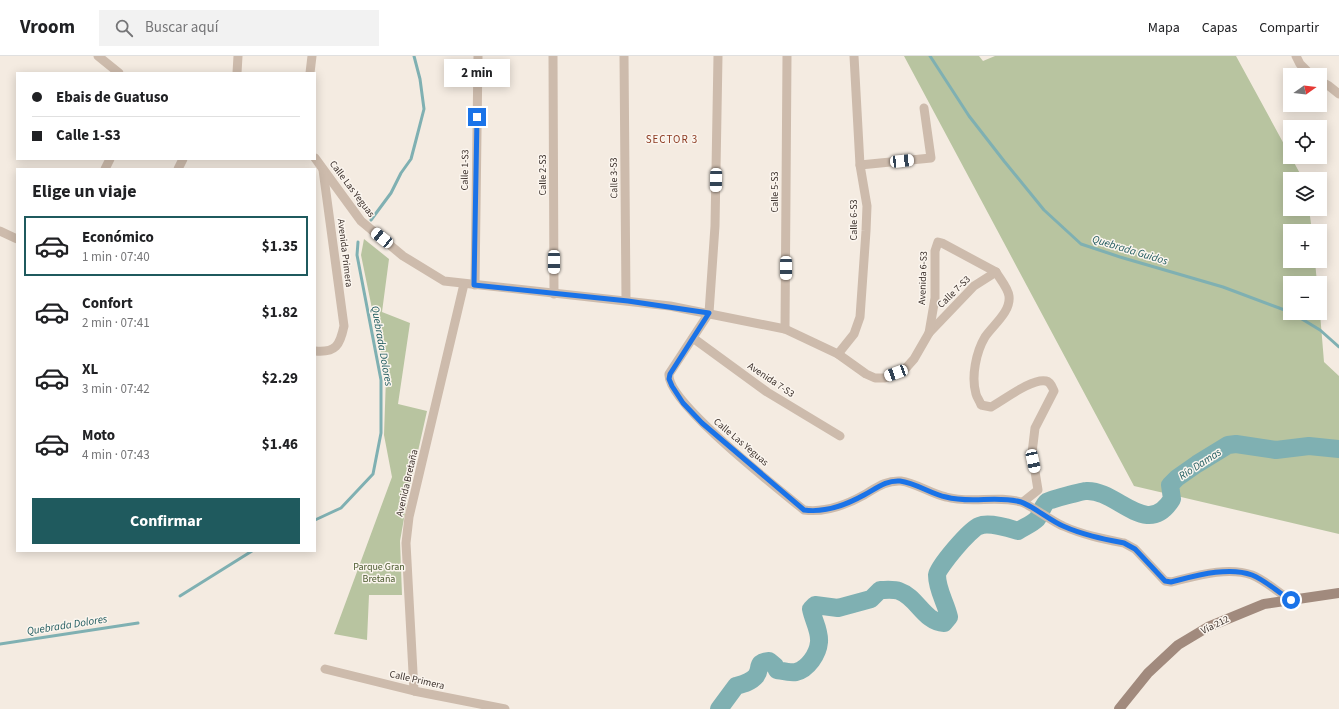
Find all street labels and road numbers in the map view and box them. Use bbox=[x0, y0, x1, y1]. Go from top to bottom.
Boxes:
street label: Calle 1-S3 bbox=[458, 149, 472, 191]
street label: Calle 2-S3 bbox=[536, 154, 550, 196]
street label: Calle 3-S3 bbox=[607, 157, 621, 199]
street label: Calle Las Yeguas bbox=[326, 158, 378, 220]
street label: Calle 5-S3 bbox=[768, 171, 782, 213]
street label: Calle 6-S3 bbox=[847, 199, 861, 241]
street label: Avenida Primera bbox=[334, 218, 356, 288]
street label: Avenida 6-S3 bbox=[915, 251, 931, 305]
street label: Calle 7-S3 bbox=[934, 273, 974, 311]
street label: Avenida 7-S3 bbox=[745, 359, 797, 401]
street label: Calle Las Yeguas bbox=[711, 415, 771, 469]
street label: Avenida Bretaña bbox=[392, 448, 422, 518]
street label: Vía 212 bbox=[1199, 612, 1231, 638]
street label: Calle Primera bbox=[388, 667, 446, 693]

